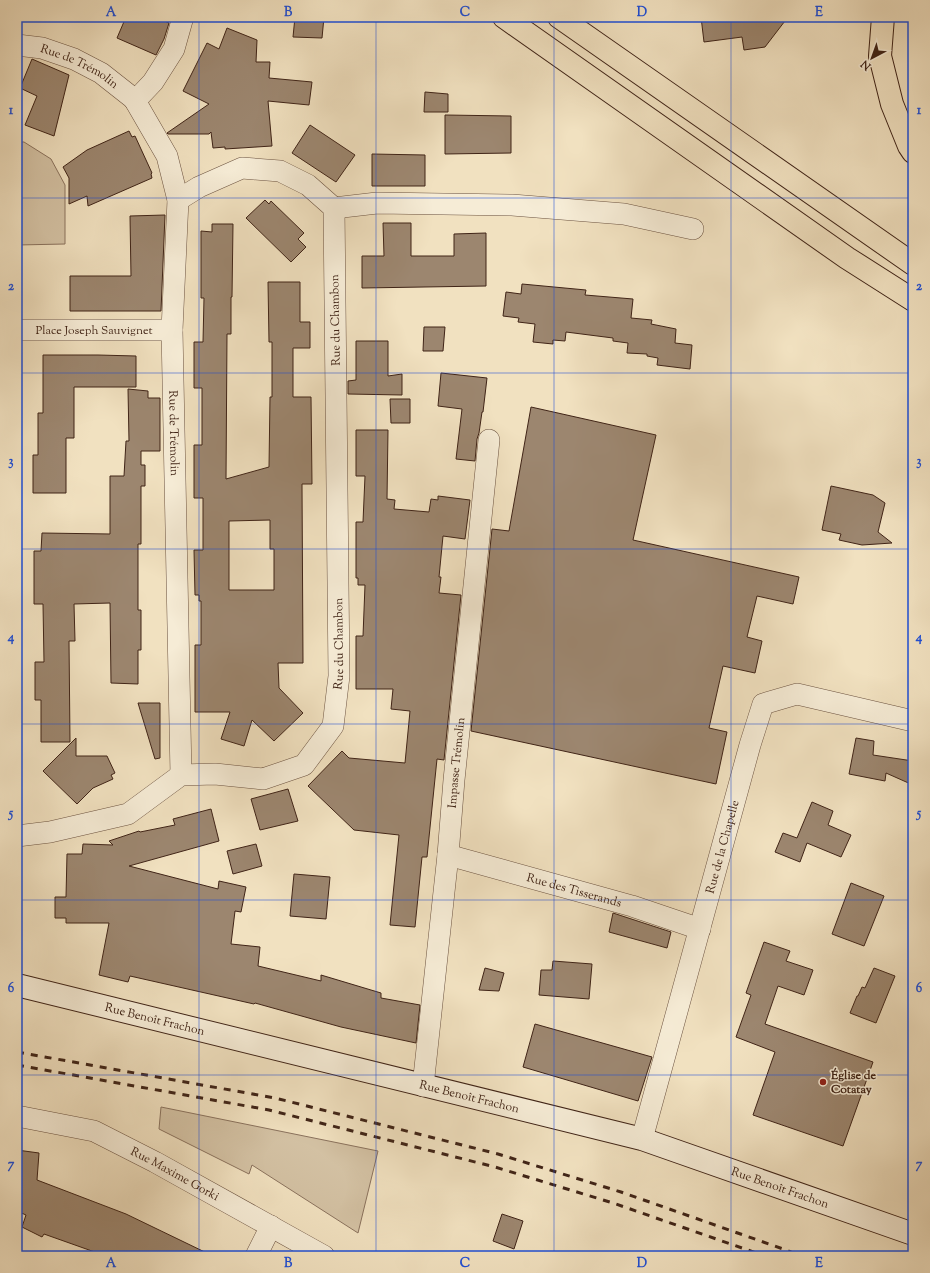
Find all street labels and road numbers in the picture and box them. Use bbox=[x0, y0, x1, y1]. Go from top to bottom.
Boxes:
street label: Rue de Trémolin bbox=[38, 40, 122, 94]
street label: Rue du Chambon bbox=[326, 274, 346, 366]
street label: Place Joseph Sauvignet bbox=[35, 322, 153, 340]
street label: Rue de Trémolin bbox=[163, 390, 183, 476]
street label: Rue du Chambon bbox=[329, 598, 349, 691]
street label: Impasse Trémolin bbox=[444, 716, 470, 809]
street label: Rue de la Chapelle bbox=[702, 798, 745, 896]
street label: Rue des Tisserands bbox=[524, 869, 624, 913]
street label: Rue Benoît Frachon bbox=[103, 999, 207, 1041]
street label: Rue Benoît Frachon bbox=[417, 1076, 521, 1118]
street label: Rue Maxime Gorki bbox=[127, 1143, 223, 1206]
street label: Rue Benoît Frachon bbox=[728, 1163, 831, 1214]

